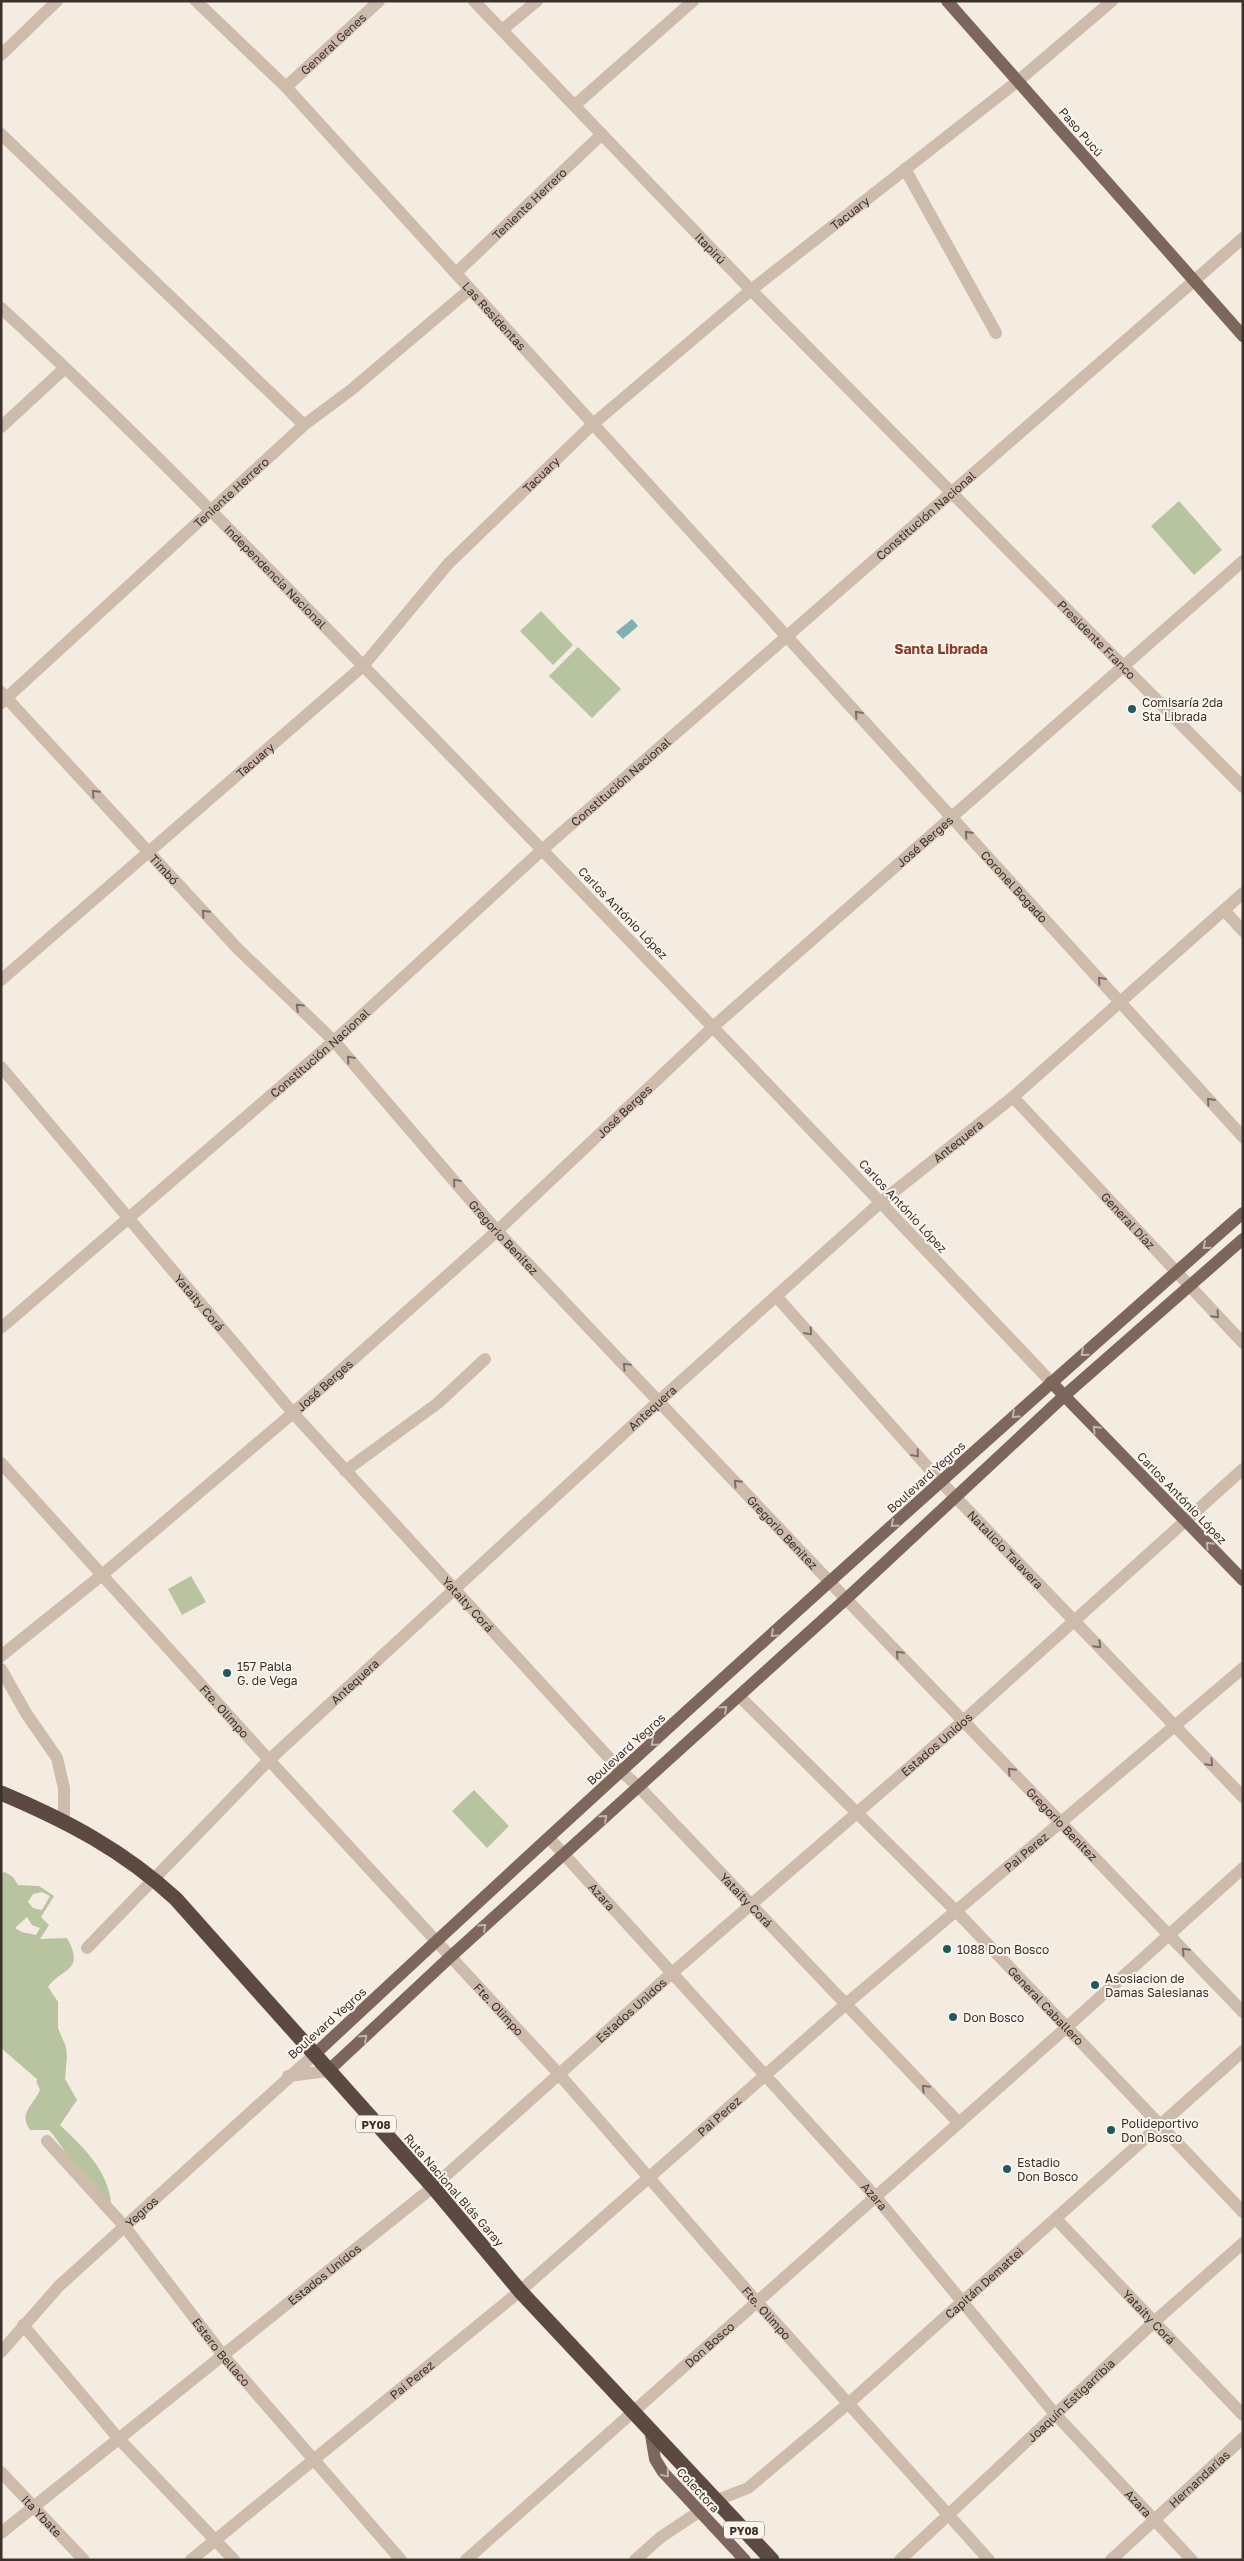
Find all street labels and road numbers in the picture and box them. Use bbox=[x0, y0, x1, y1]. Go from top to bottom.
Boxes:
street label: General Genes bbox=[297, 9, 369, 78]
street label: Paso Pucú bbox=[1056, 104, 1106, 160]
street label: Teniente Herrero bbox=[489, 164, 569, 242]
street label: Tacuary bbox=[827, 193, 872, 233]
street label: Itapirú bbox=[692, 229, 729, 267]
street label: Las Residentas bbox=[460, 278, 529, 353]
street label: Tacuary bbox=[519, 453, 563, 496]
street label: Teniente Herrero bbox=[190, 454, 272, 530]
street label: Constitución Nacional bbox=[872, 468, 979, 563]
street label: Independencia Nacional bbox=[221, 521, 330, 632]
street label: Presidente Franco bbox=[1055, 597, 1139, 682]
street label: Constitución Nacional bbox=[567, 734, 673, 829]
street label: Tacuary bbox=[233, 739, 277, 780]
street label: José Berges bbox=[893, 812, 956, 870]
street label: Coronel Bogado bbox=[978, 847, 1051, 926]
street label: Timbó bbox=[147, 851, 182, 887]
street label: Carlos António López bbox=[575, 864, 671, 962]
street label: Constitución Nacional bbox=[267, 1005, 372, 1100]
street label: José Berges bbox=[593, 1081, 655, 1141]
street label: Antequera bbox=[930, 1116, 986, 1165]
street label: Carlos António López bbox=[856, 1156, 950, 1256]
street label: General Díaz bbox=[1098, 1189, 1159, 1252]
street label: Gregorio Benitez bbox=[466, 1196, 542, 1278]
street label: Yataity Corá bbox=[171, 1271, 228, 1334]
street label: José Berges bbox=[293, 1356, 356, 1414]
street label: Antequera bbox=[625, 1382, 679, 1433]
street label: Boulevard Yegros bbox=[884, 1438, 968, 1516]
street label: Carlos António López bbox=[1134, 1449, 1230, 1547]
street label: Gregorio Benitez bbox=[744, 1492, 821, 1572]
street label: Natalicio Talavera bbox=[965, 1507, 1047, 1592]
street label: Yataity Corá bbox=[439, 1573, 497, 1635]
street label: Antequera bbox=[327, 1655, 382, 1707]
street label: Fte. Olimpo bbox=[197, 1681, 253, 1741]
street label: Estados Unidos bbox=[898, 1709, 975, 1779]
street label: Boulevard Yegros bbox=[584, 1710, 668, 1788]
street label: Gregorio Benitez bbox=[1023, 1784, 1101, 1864]
street label: Pai Perez bbox=[1001, 1829, 1051, 1875]
street label: Yataity Corá bbox=[717, 1869, 776, 1930]
street label: Azara bbox=[586, 1879, 619, 1913]
street label: General Caballero bbox=[1005, 1963, 1087, 2048]
street label: Estados Unidos bbox=[592, 1974, 669, 2045]
street label: Fte. Olimpo bbox=[471, 1980, 527, 2039]
street label: Boulevard Yegros bbox=[285, 1984, 369, 2062]
street label: Pai Perez bbox=[694, 2093, 744, 2139]
road number: PY08 bbox=[356, 2116, 396, 2132]
street label: Ruta Nacional Blás Garay bbox=[401, 2130, 507, 2250]
street label: Azara bbox=[858, 2179, 891, 2213]
street label: Yegros bbox=[122, 2193, 161, 2230]
street label: Estados Unidos bbox=[284, 2240, 364, 2308]
street label: Capitán Demattei bbox=[942, 2244, 1026, 2321]
street label: Fte. Olimpo bbox=[739, 2283, 795, 2343]
street label: Yataity Corá bbox=[1120, 2286, 1179, 2347]
street label: Estero Bellaco bbox=[190, 2315, 254, 2389]
street label: Don Bosco bbox=[681, 2318, 737, 2370]
street label: Joaquín Estigarribia bbox=[1024, 2355, 1118, 2445]
street label: Pai Perez bbox=[386, 2357, 437, 2402]
street label: Hernandarias bbox=[1166, 2447, 1233, 2510]
street label: Colectora bbox=[673, 2464, 723, 2516]
street label: Azara bbox=[1122, 2486, 1155, 2520]
street label: Ita Ybate bbox=[19, 2492, 65, 2540]
road number: PY08 bbox=[724, 2522, 764, 2538]

